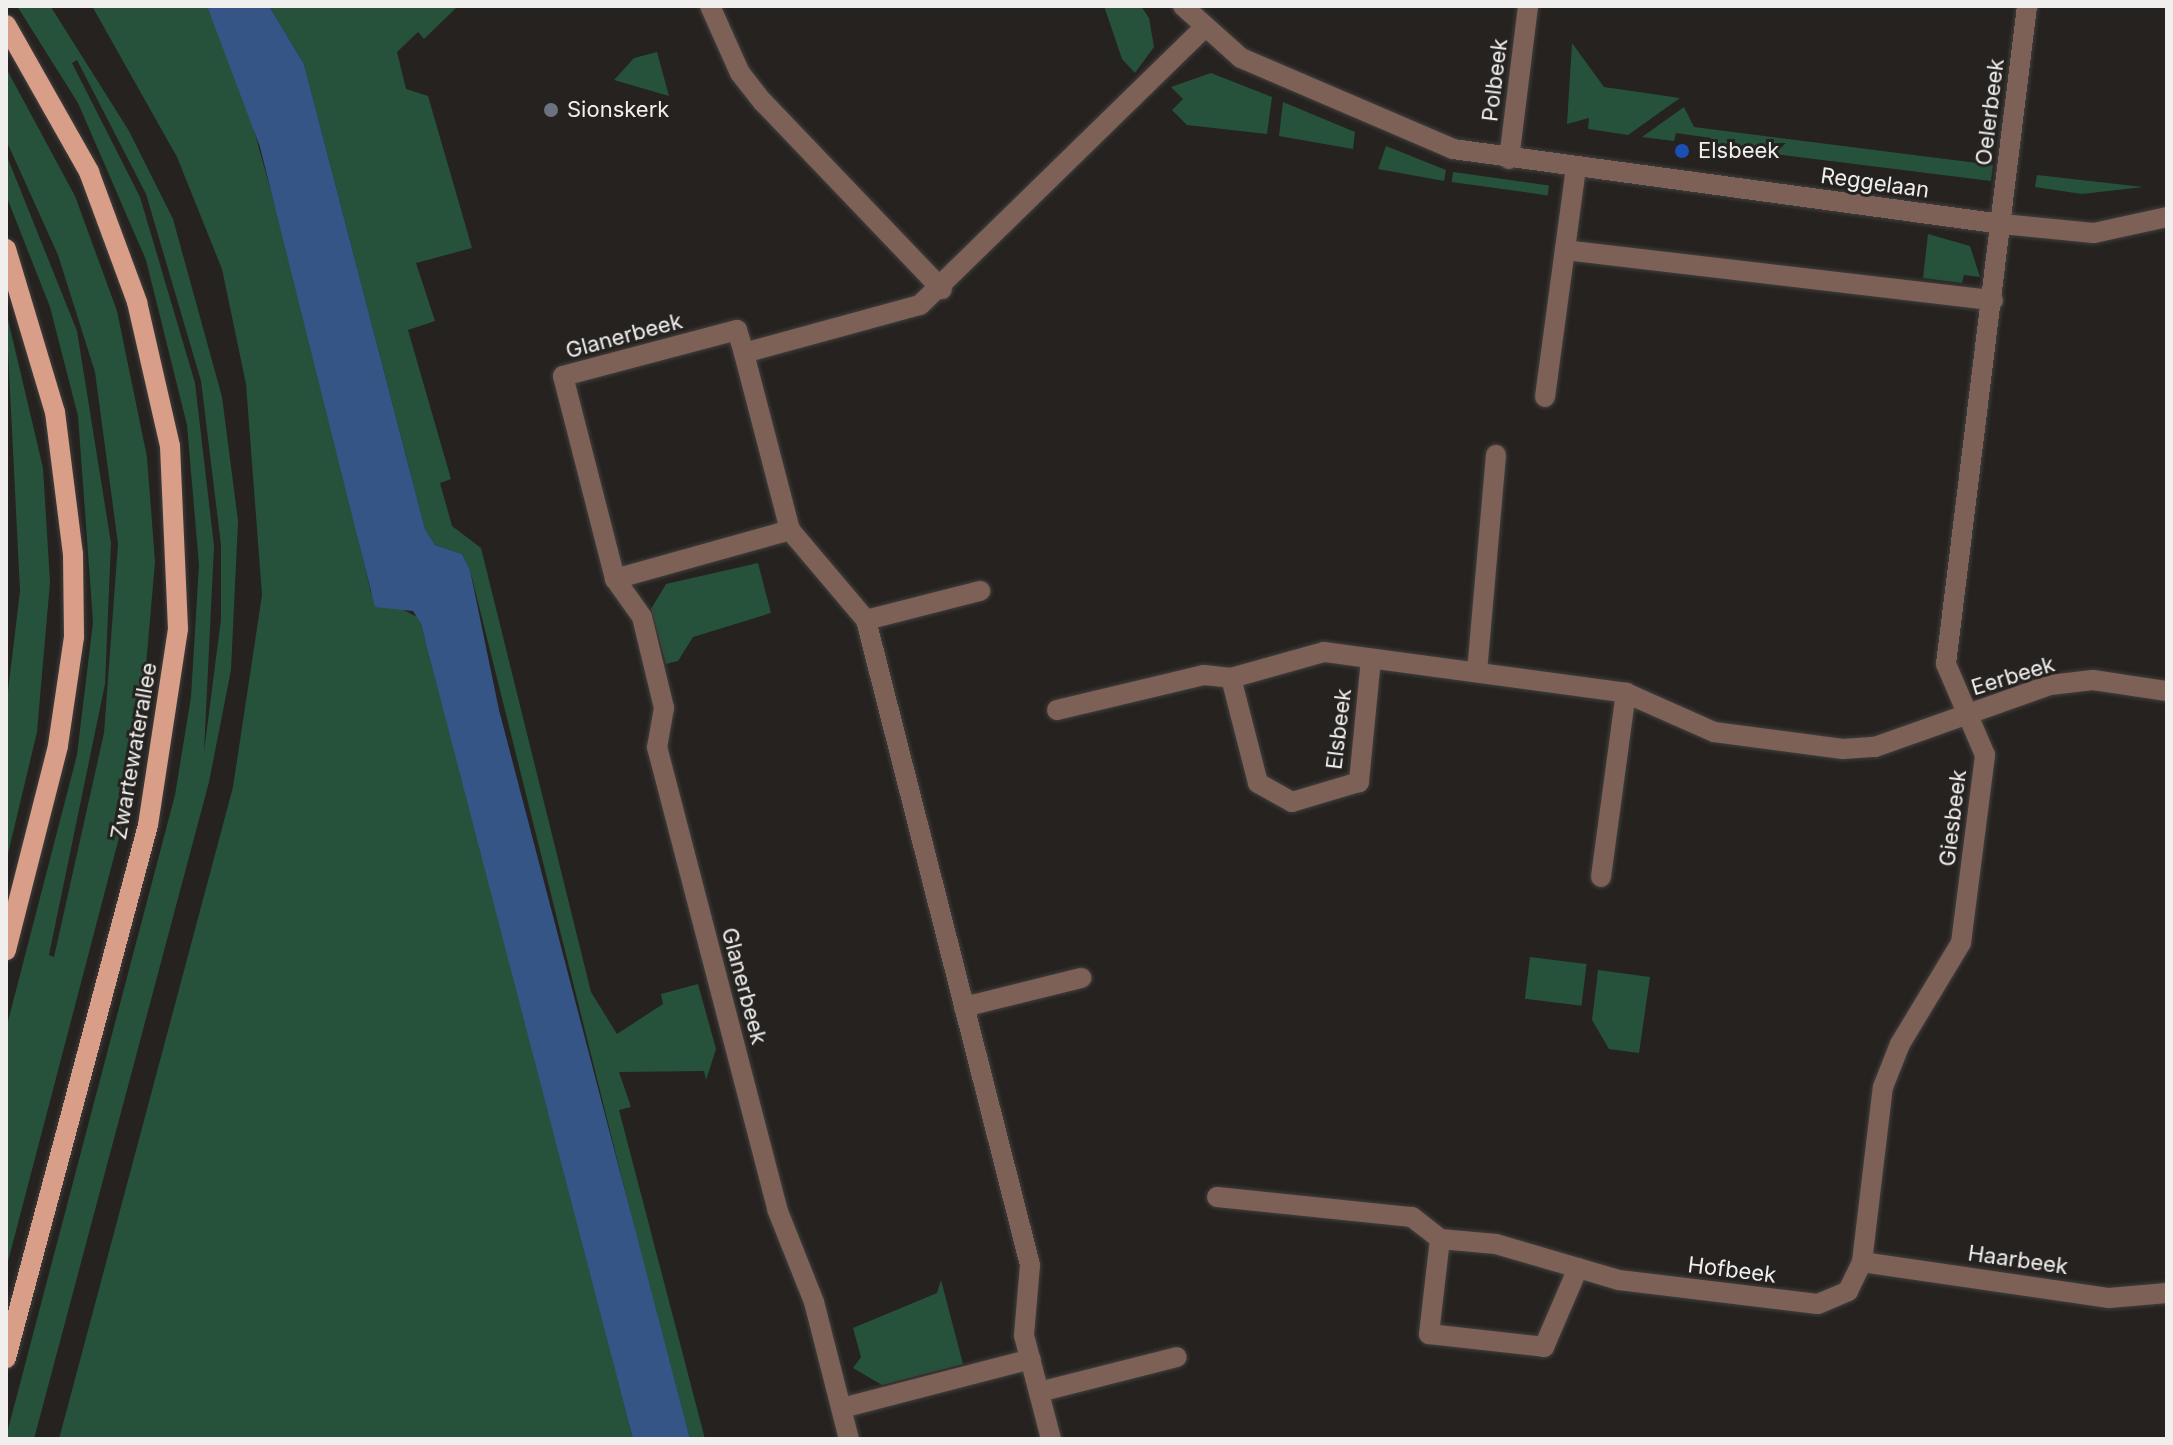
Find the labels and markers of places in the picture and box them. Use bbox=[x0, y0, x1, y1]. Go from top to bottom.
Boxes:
place label: Sionskerk bbox=[567, 97, 669, 123]
marker: Sionskerk bbox=[542, 101, 560, 119]
place label: Elsbeek bbox=[1698, 138, 1779, 164]
marker: Elsbeek bbox=[1673, 142, 1691, 160]

